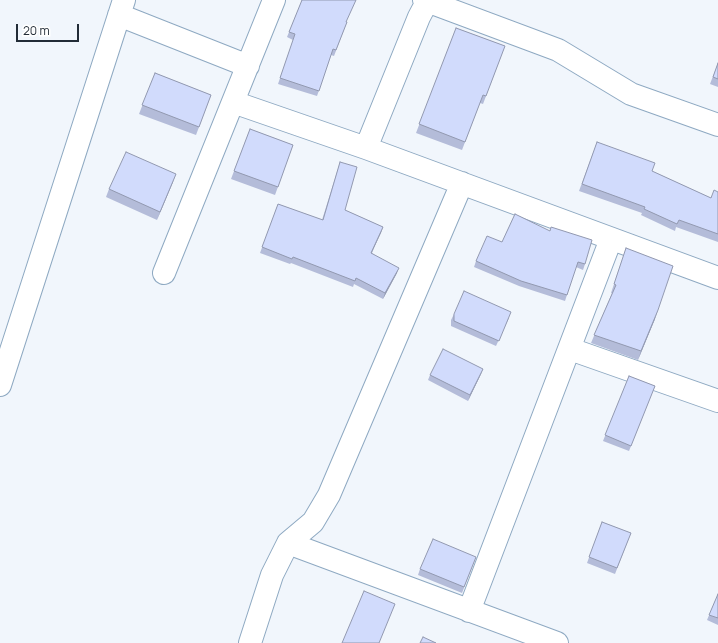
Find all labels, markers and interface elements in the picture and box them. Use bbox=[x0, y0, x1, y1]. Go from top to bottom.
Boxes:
scale bar bbox=[18, 16, 81, 42]
text: 20 m bbox=[23, 22, 50, 39]

